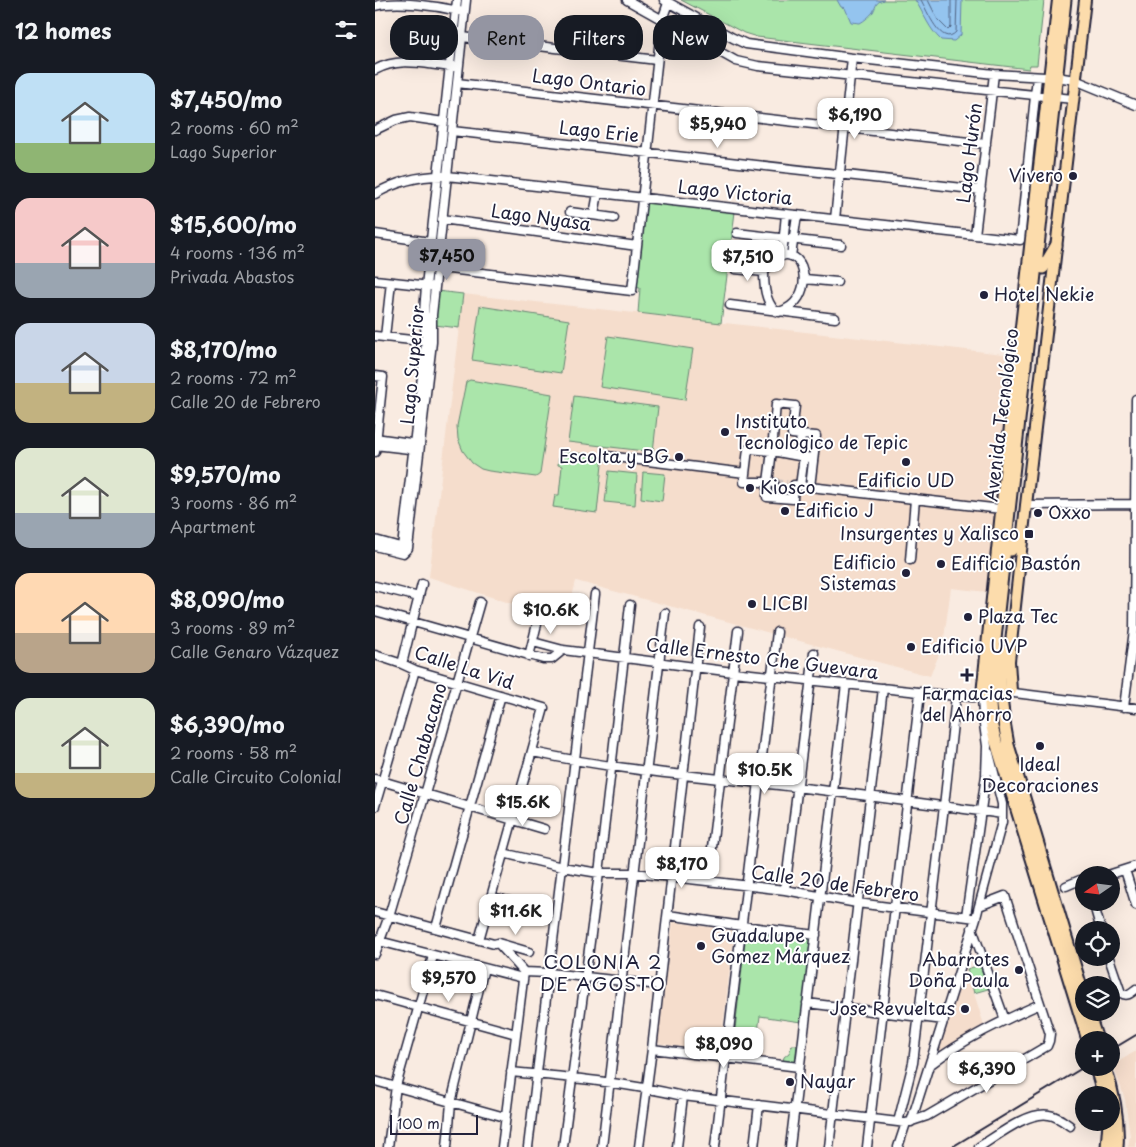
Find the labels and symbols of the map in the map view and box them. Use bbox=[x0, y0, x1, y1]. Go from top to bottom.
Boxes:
street label: Lago Ontario bbox=[531, 61, 648, 102]
pin: $6,190 bbox=[814, 98, 896, 140]
street label: Lago Hurón bbox=[949, 101, 988, 204]
pin: $5,940 bbox=[677, 106, 759, 149]
street label: Lago Erie bbox=[558, 113, 640, 148]
place label: Vivero bbox=[1009, 161, 1063, 188]
marker: Vivero bbox=[1067, 170, 1079, 182]
street label: Lago Victoria bbox=[677, 172, 794, 211]
street label: Lago Nyasa bbox=[489, 196, 594, 237]
pin: $7,450 bbox=[406, 238, 488, 281]
pin: $7,510 bbox=[707, 240, 789, 282]
place label: Hotel Nekie bbox=[994, 280, 1094, 307]
marker: Hotel Nekie bbox=[978, 289, 990, 301]
street label: Lago Superior bbox=[393, 303, 430, 426]
street label: Avenida Tecnológico bbox=[977, 327, 1025, 503]
place label: Instituto Tecnologico de Tepic bbox=[735, 407, 908, 455]
marker: Instituto Tecnologico de Tepic bbox=[719, 426, 731, 438]
place label: Escolta y BG bbox=[559, 442, 669, 469]
marker: Escolta y BG bbox=[673, 451, 685, 463]
marker: Edificio UD bbox=[900, 456, 912, 468]
place label: Edificio UD bbox=[858, 466, 954, 493]
place label: Kiosco bbox=[760, 473, 815, 500]
marker: Kiosco bbox=[744, 482, 756, 494]
place label: Edificio J bbox=[795, 496, 874, 523]
place label: Oxxo bbox=[1048, 498, 1091, 525]
marker: Edificio J bbox=[779, 505, 791, 517]
marker: Oxxo bbox=[1032, 507, 1044, 519]
place label: Insurgentes y Xalisco bbox=[840, 519, 1019, 546]
marker: Insurgentes y Xalisco bbox=[1023, 528, 1035, 540]
place label: Edificio Sistemas bbox=[820, 548, 896, 596]
place label: Edificio Bastón bbox=[951, 549, 1081, 576]
marker: Edificio Bastón bbox=[935, 558, 947, 570]
marker: Edificio Sistemas bbox=[900, 567, 912, 579]
place label: LICBI bbox=[762, 589, 809, 616]
pin: $10.6K bbox=[510, 592, 592, 635]
marker: LICBI bbox=[746, 598, 758, 610]
place label: Plaza Tec bbox=[978, 602, 1058, 629]
marker: Plaza Tec bbox=[962, 611, 974, 623]
street label: Calle Ernesto Che Guevara bbox=[644, 630, 881, 685]
place label: Edificio UVP bbox=[921, 632, 1027, 659]
street label: Calle La Vid bbox=[411, 638, 518, 695]
marker: Edificio UVP bbox=[905, 641, 917, 653]
marker: Farmacias del Ahorro bbox=[961, 669, 973, 681]
street label: Calle Chabacano bbox=[386, 679, 453, 828]
place label: Farmacias del Ahorro bbox=[921, 679, 1013, 727]
marker: Ideal Decoraciones bbox=[1034, 740, 1046, 752]
place label: Ideal Decoraciones bbox=[981, 750, 1099, 798]
pin: $10.5K bbox=[724, 752, 806, 795]
pin: $15.6K bbox=[482, 784, 564, 827]
pin: $8,170 bbox=[641, 846, 723, 889]
street label: Calle 20 de Febrero bbox=[749, 857, 921, 908]
north arrow bbox=[1075, 866, 1120, 911]
pin: $11.6K bbox=[475, 894, 557, 936]
place label: Guadalupe Gomez Márquez bbox=[711, 921, 850, 969]
marker: Guadalupe Gomez Márquez bbox=[695, 940, 707, 952]
place label: Abarrotes Doña Paula bbox=[908, 945, 1010, 993]
district label: COLONIA 2 DE AGOSTO bbox=[540, 947, 666, 997]
pin: $9,570 bbox=[408, 960, 490, 1003]
marker: Abarrotes Doña Paula bbox=[1013, 964, 1025, 976]
place label: Jose Revueltas bbox=[830, 994, 955, 1021]
marker: Jose Revueltas bbox=[959, 1003, 971, 1015]
pin: $8,090 bbox=[683, 1026, 765, 1069]
pin: $6,390 bbox=[946, 1052, 1028, 1094]
place label: Nayar bbox=[800, 1067, 856, 1094]
marker: Nayar bbox=[784, 1076, 796, 1088]
scale bar bbox=[390, 1112, 477, 1135]

